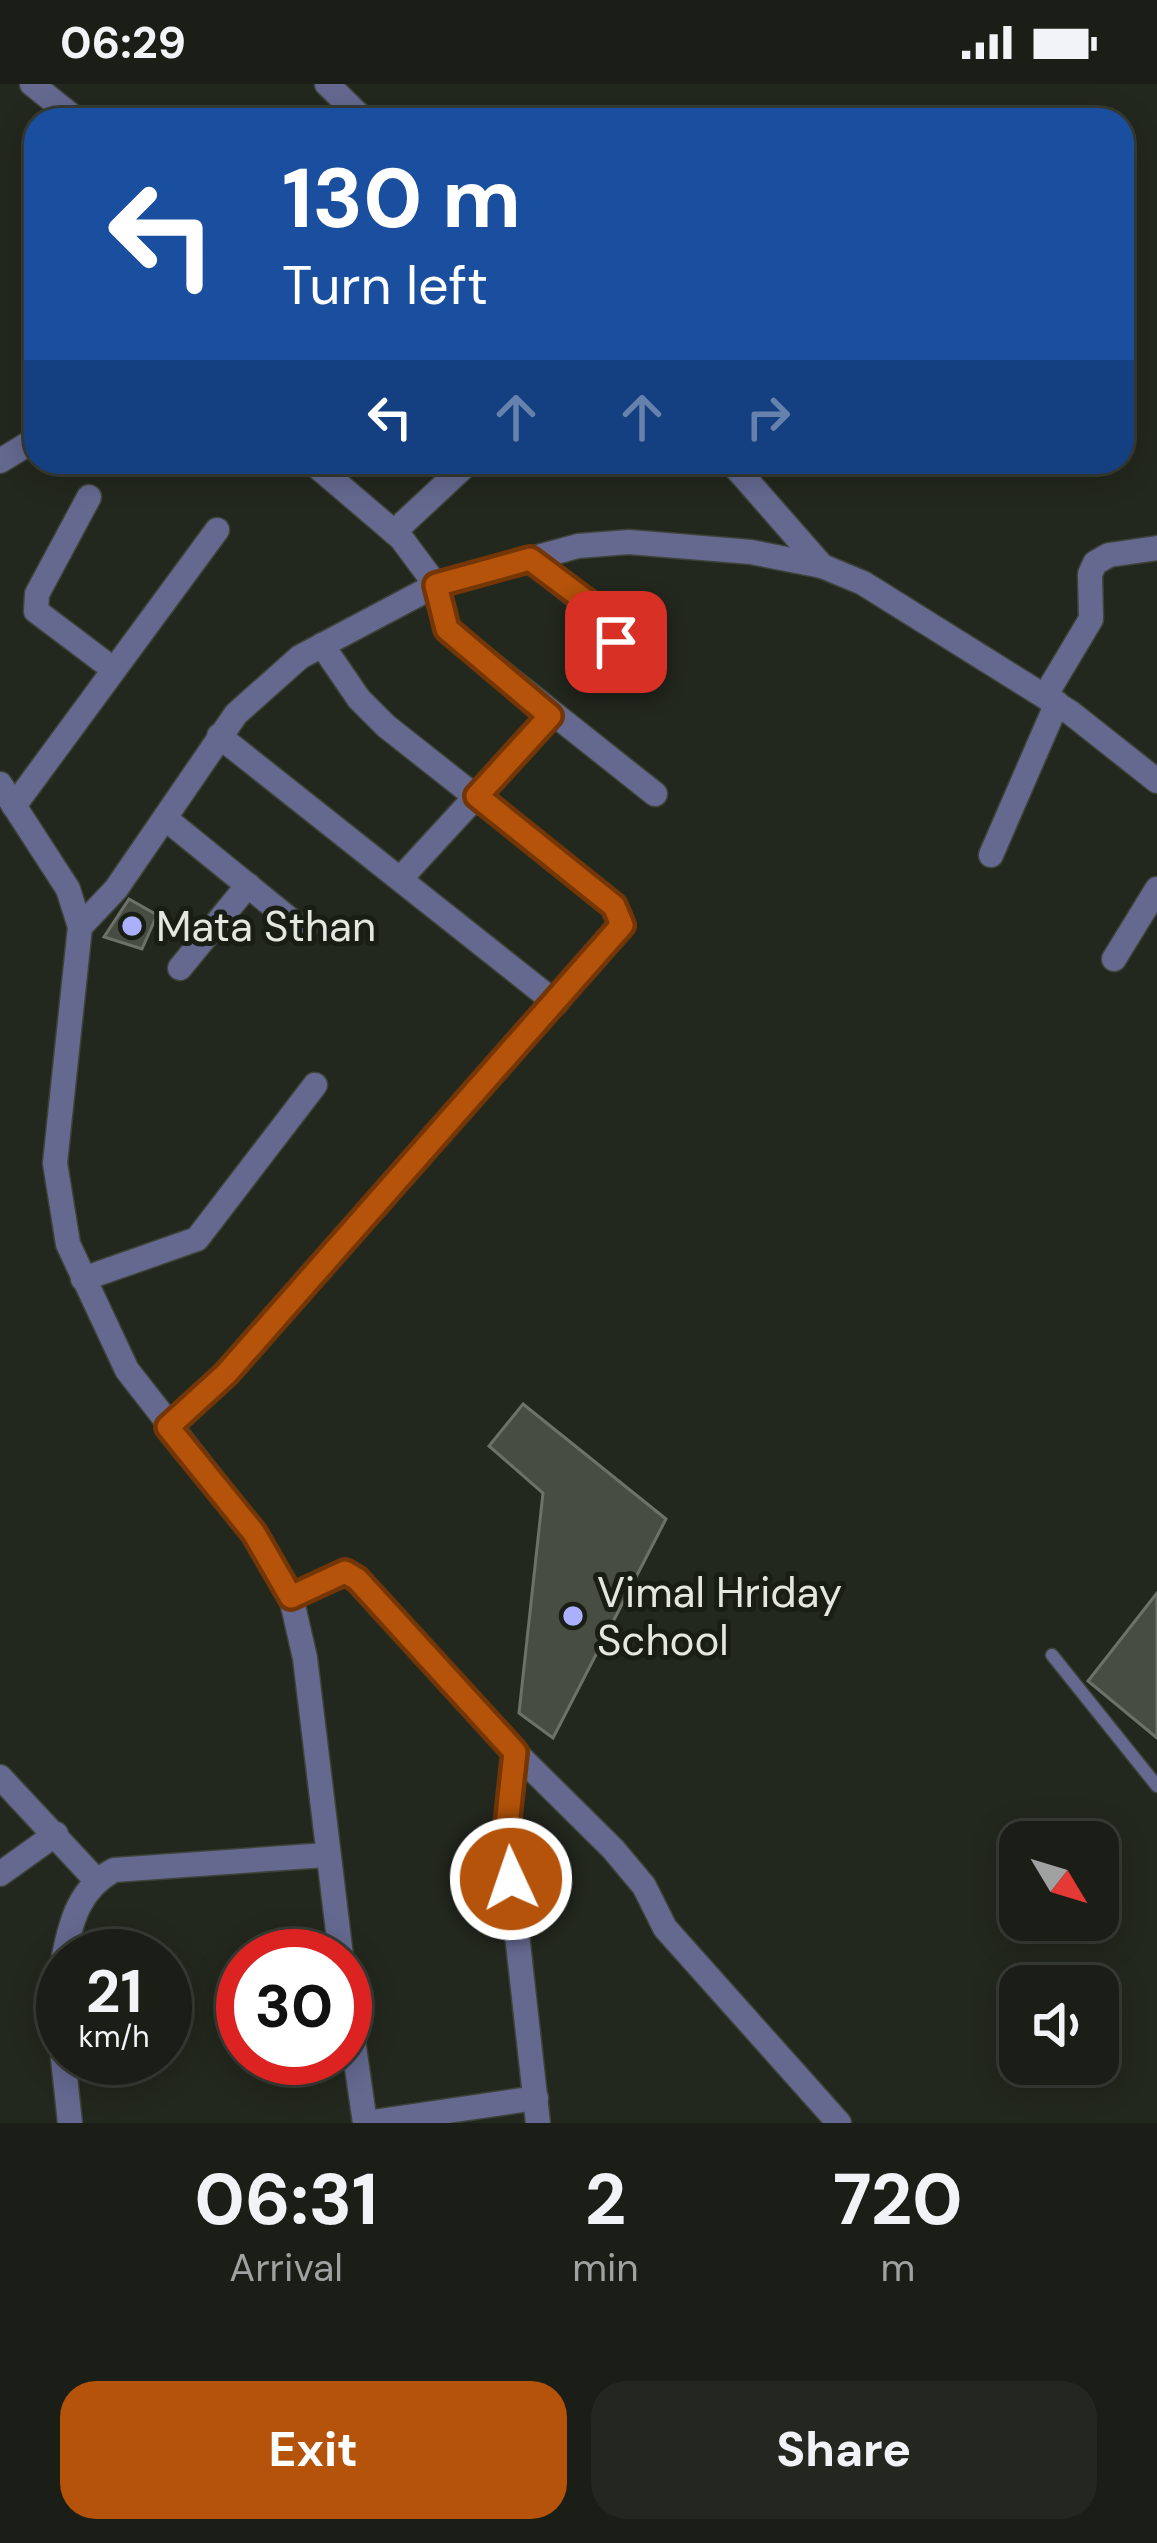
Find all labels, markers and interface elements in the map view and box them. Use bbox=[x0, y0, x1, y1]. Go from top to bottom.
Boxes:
text: 06:29 bbox=[60, 13, 186, 72]
text: 130 m bbox=[282, 144, 521, 253]
icon: left bbox=[84, 156, 240, 312]
text: Turn left bbox=[282, 250, 488, 321]
icon: left bbox=[357, 384, 423, 450]
icon: ahead bbox=[483, 384, 549, 450]
icon: ahead bbox=[609, 384, 675, 450]
icon: right bbox=[735, 384, 801, 450]
pin bbox=[565, 591, 667, 693]
icon: arrive bbox=[583, 609, 649, 675]
place label: Mata Sthan bbox=[156, 899, 376, 954]
marker: Mata Sthan bbox=[119, 913, 145, 939]
place label: Vimal Hriday School bbox=[597, 1565, 842, 1668]
marker: Vimal Hriday School bbox=[560, 1603, 586, 1629]
position arrow bbox=[448, 1816, 574, 1942]
north arrow bbox=[999, 1821, 1119, 1941]
map controls bbox=[999, 1821, 1119, 2085]
speed limit sign: 30 bbox=[216, 1929, 372, 2085]
text: 21 bbox=[86, 1952, 142, 2031]
button: sound bbox=[999, 1965, 1119, 2085]
text: km/h bbox=[79, 2017, 149, 2056]
text: 06:31 bbox=[194, 2153, 378, 2246]
text: 2 bbox=[585, 2153, 626, 2246]
text: 720 bbox=[833, 2153, 963, 2246]
text: Arrival bbox=[229, 2242, 343, 2293]
text: min bbox=[572, 2242, 639, 2293]
text: m bbox=[880, 2242, 915, 2293]
button: Exit bbox=[60, 2381, 567, 2519]
button: Share bbox=[591, 2381, 1097, 2519]

